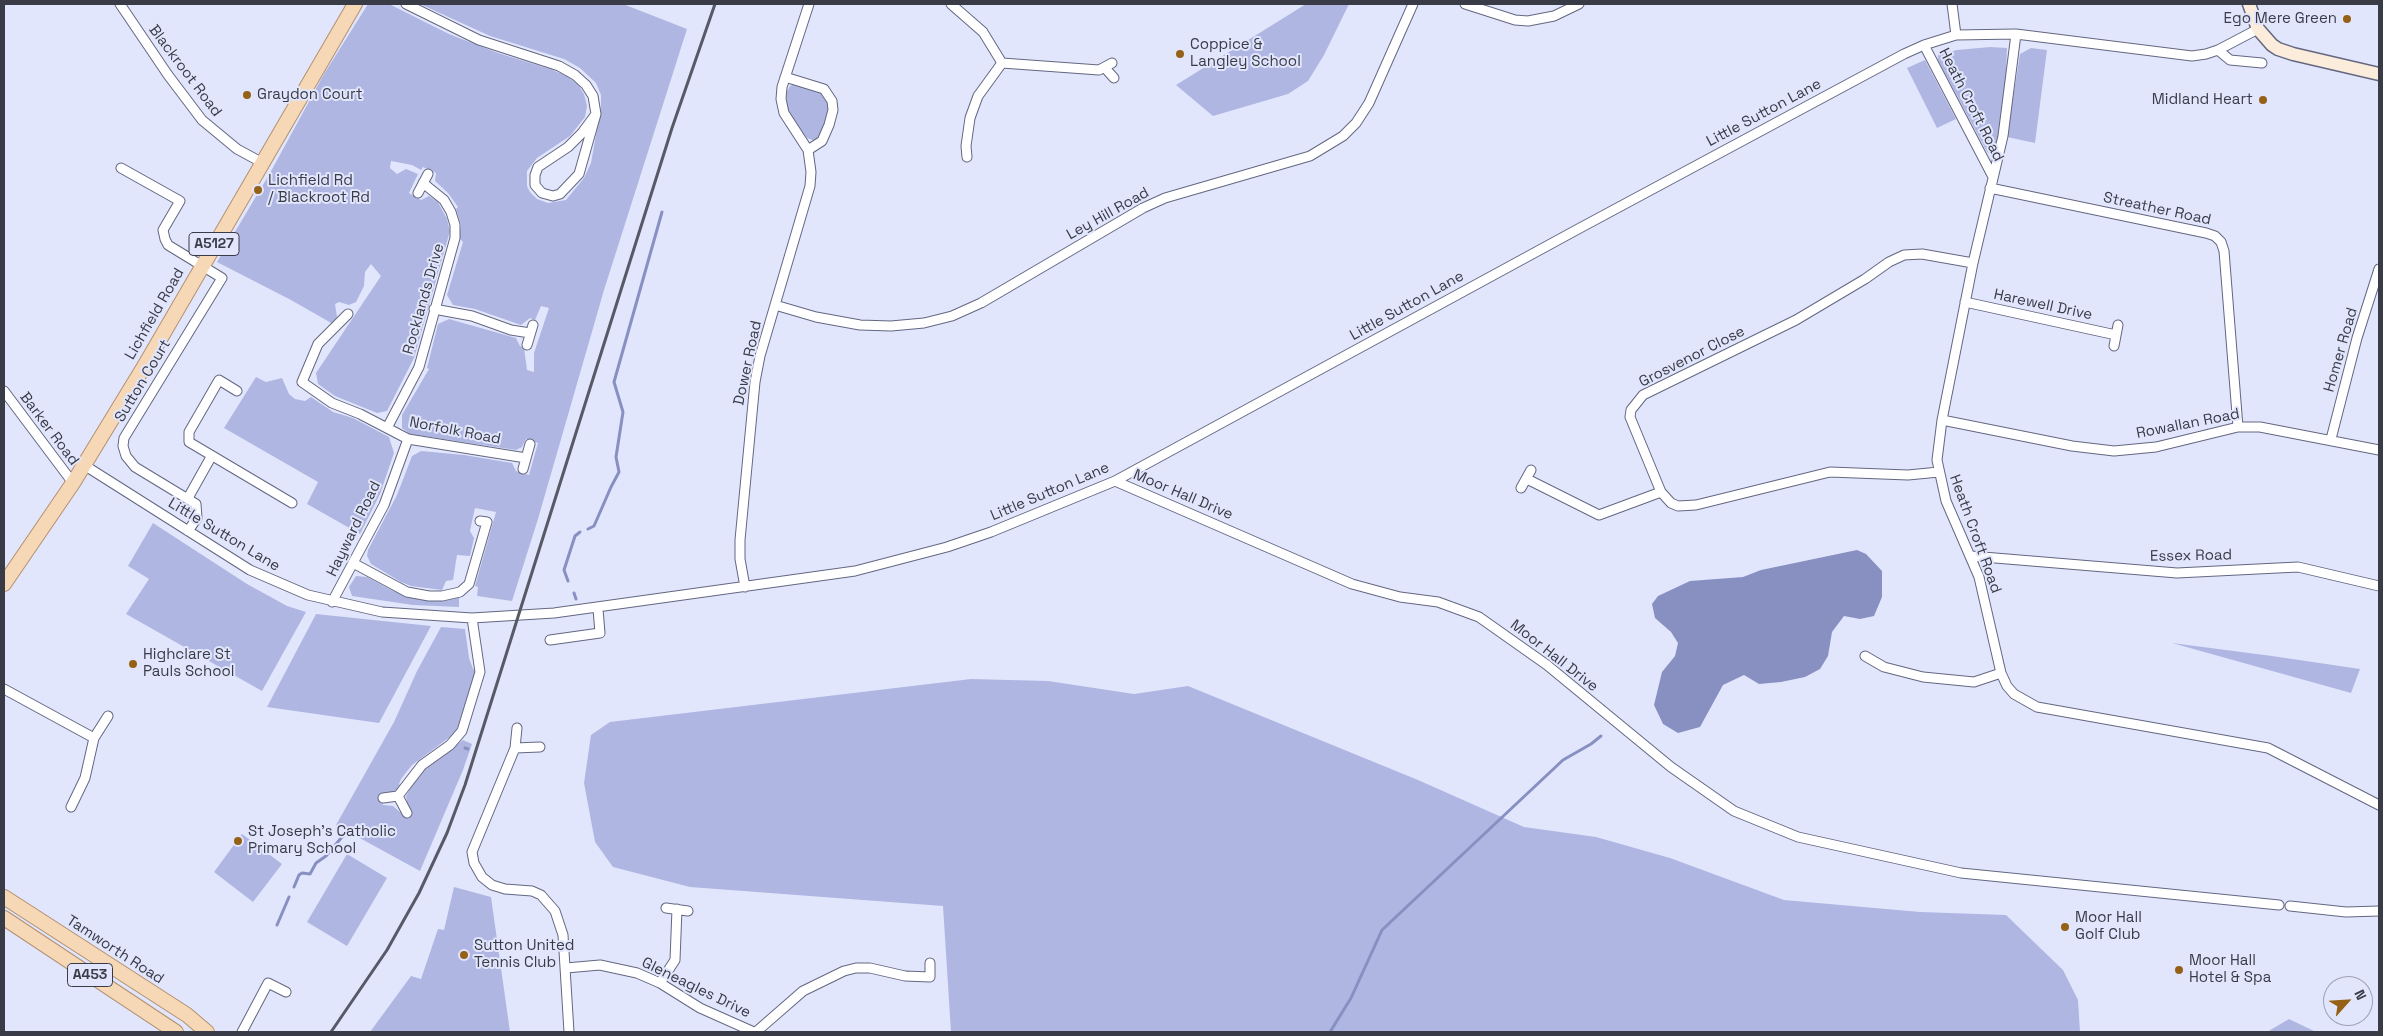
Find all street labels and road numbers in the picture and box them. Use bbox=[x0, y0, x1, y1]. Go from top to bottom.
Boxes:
street label: Blackroot Road bbox=[145, 22, 225, 120]
street label: Heath Croft Road bbox=[1935, 45, 2007, 165]
street label: Little Sutton Lane bbox=[1704, 75, 1824, 151]
street label: Ley Hill Road bbox=[1064, 184, 1152, 244]
street label: Streather Road bbox=[2101, 189, 2213, 229]
road number: A5127 bbox=[189, 232, 239, 255]
street label: Rocklands Drive bbox=[400, 241, 448, 357]
street label: Lichfield Road bbox=[122, 265, 188, 363]
street label: Little Sutton Lane bbox=[1347, 267, 1467, 345]
street label: Harewell Drive bbox=[1992, 286, 2094, 324]
street label: Homer Road bbox=[2320, 306, 2362, 394]
street label: Dower Road bbox=[730, 319, 766, 407]
street label: Grosvenor Close bbox=[1636, 323, 1748, 391]
street label: Sutton Court bbox=[111, 336, 175, 426]
street label: Barker Road bbox=[16, 389, 82, 469]
street label: Rowallan Road bbox=[2135, 405, 2241, 443]
street label: Norfolk Road bbox=[408, 413, 502, 449]
street label: Little Sutton Lane bbox=[988, 459, 1112, 525]
street label: Moor Hall Drive bbox=[1130, 466, 1236, 524]
street label: Heath Croft Road bbox=[1945, 472, 2005, 596]
street label: Hayward Road bbox=[323, 478, 385, 580]
street label: Little Sutton Lane bbox=[165, 494, 283, 576]
street label: Essex Road bbox=[2150, 546, 2232, 566]
street label: Moor Hall Drive bbox=[1506, 616, 1602, 696]
street label: Tamworth Road bbox=[63, 912, 167, 988]
street label: Gleneagles Drive bbox=[639, 954, 753, 1022]
road number: A453 bbox=[68, 964, 112, 986]

